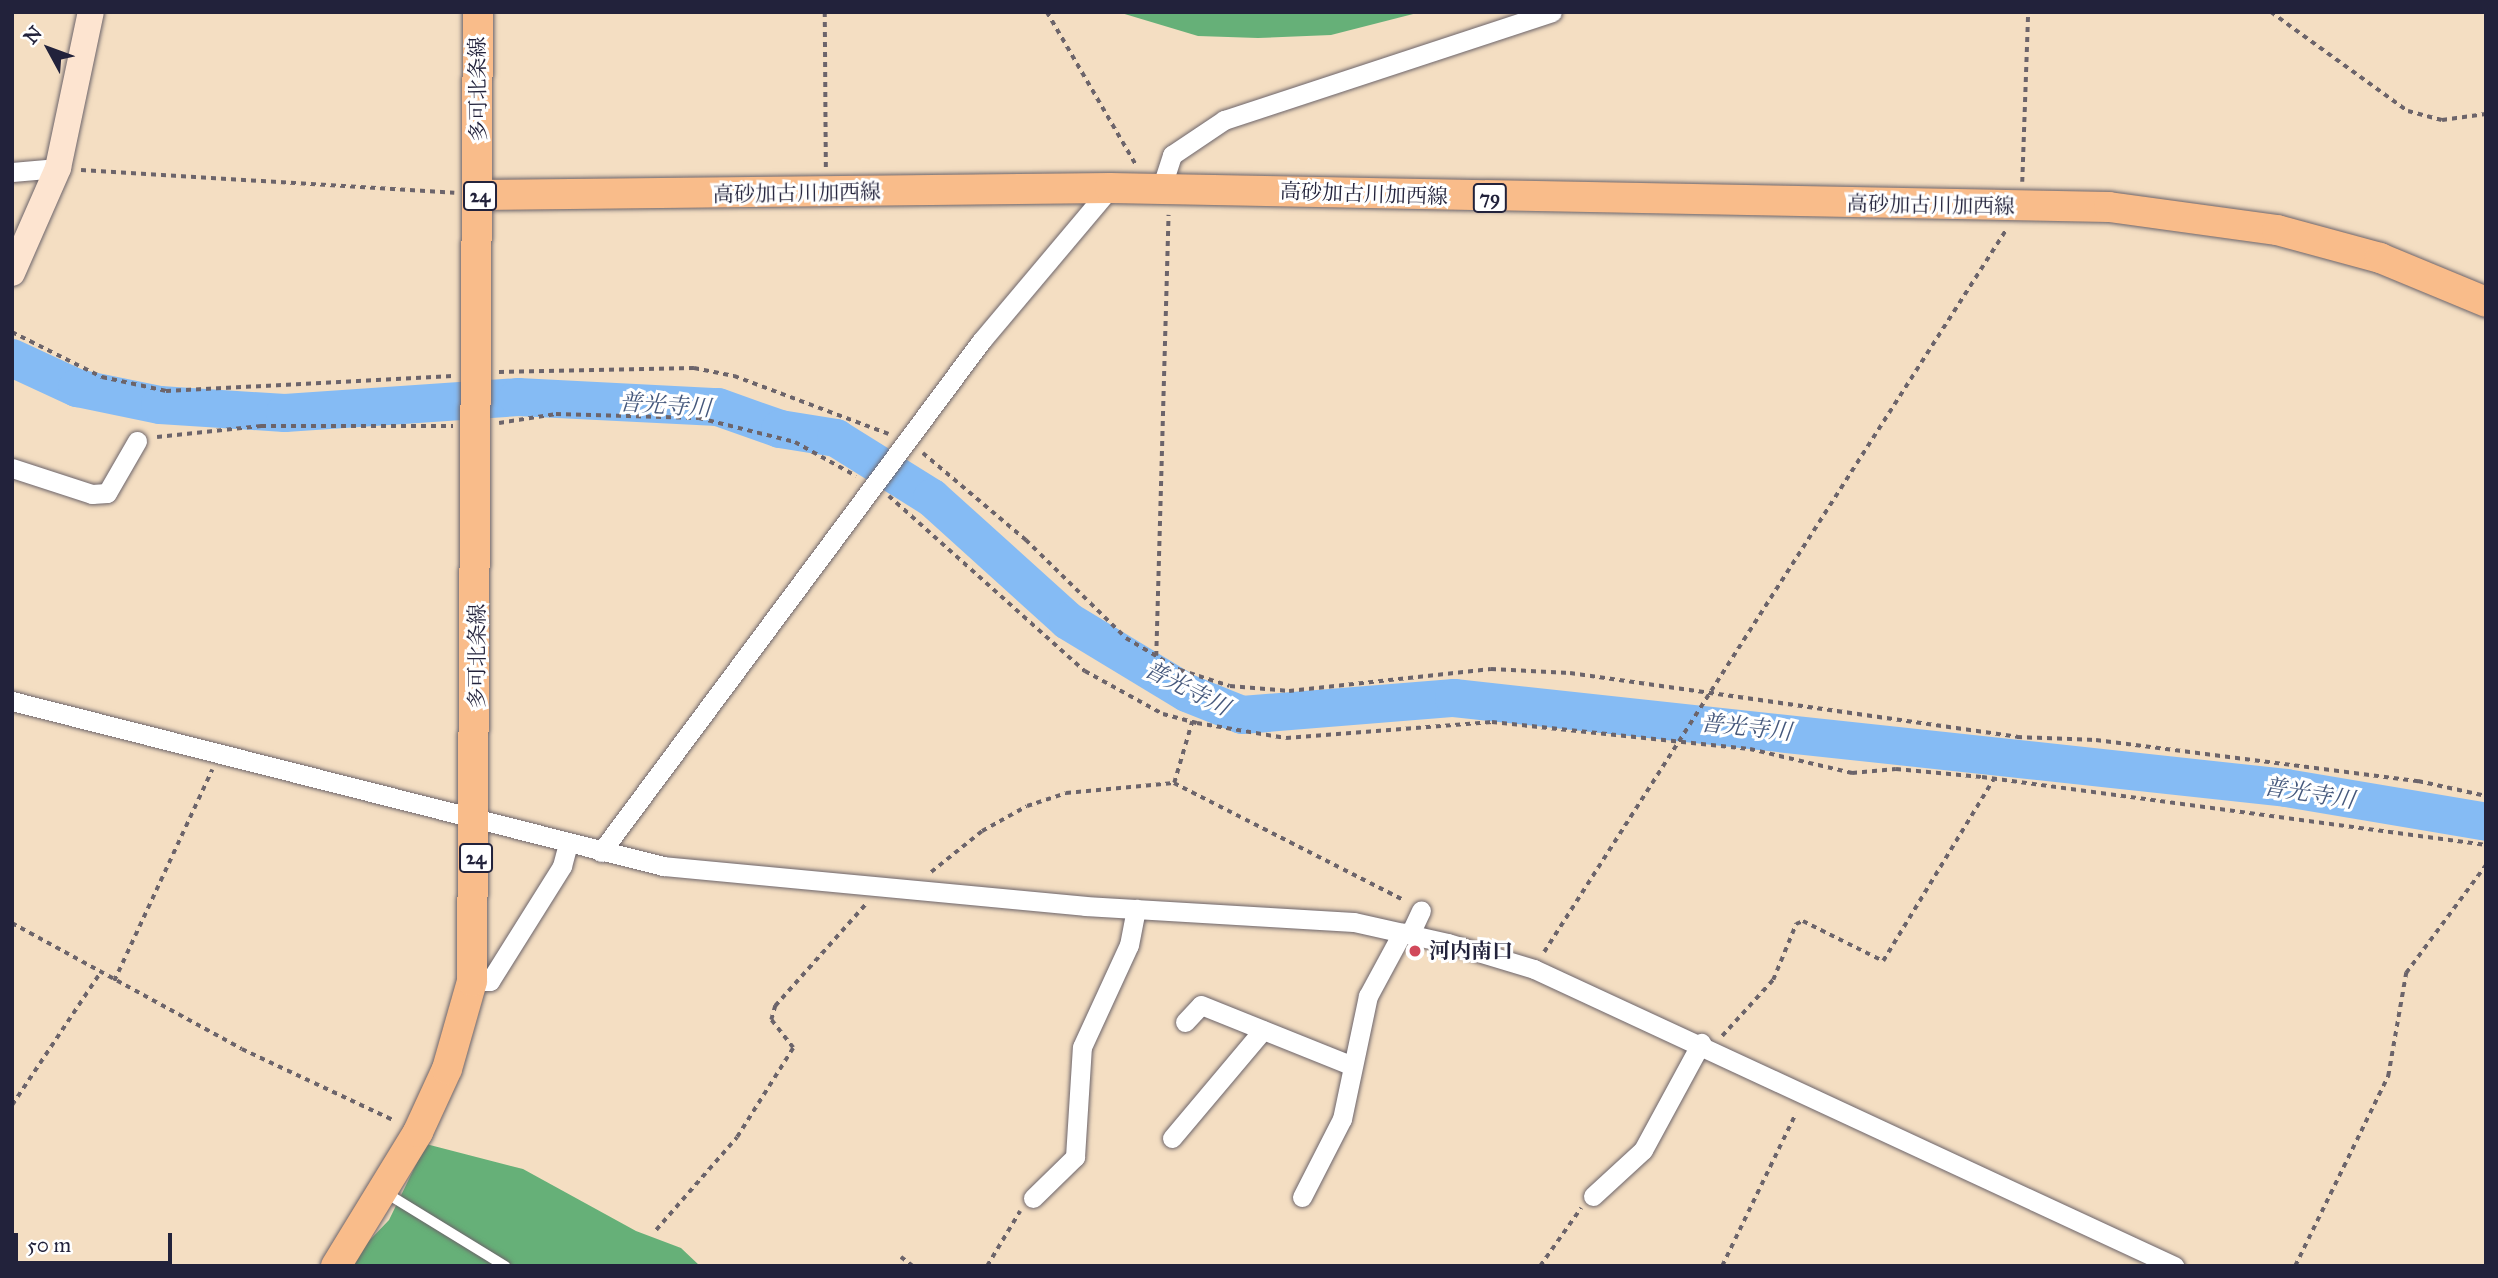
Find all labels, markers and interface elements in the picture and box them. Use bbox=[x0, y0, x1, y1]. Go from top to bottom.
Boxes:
north arrow bbox=[14, 14, 84, 84]
text: N bbox=[19, 21, 47, 49]
street label: 多可北条線 bbox=[464, 36, 492, 142]
street label: 高砂加古川加西線 bbox=[1280, 178, 1448, 210]
street label: 高砂加古川加西線 bbox=[713, 179, 881, 207]
road number: 24 bbox=[462, 180, 498, 212]
road number: 79 bbox=[1472, 182, 1508, 214]
street label: 高砂加古川加西線 bbox=[1847, 191, 2015, 219]
water label: 普光寺川 bbox=[618, 388, 712, 422]
street label: 多可北条線 bbox=[464, 604, 490, 708]
water label: 普光寺川 bbox=[1140, 655, 1234, 721]
water label: 普光寺川 bbox=[1699, 708, 1793, 746]
water label: 普光寺川 bbox=[2261, 772, 2357, 814]
road number: 24 bbox=[458, 842, 494, 874]
place label: 河内南口 bbox=[1429, 938, 1513, 964]
marker: 河内南口 bbox=[1407, 943, 1423, 959]
scale bar bbox=[18, 1218, 175, 1262]
text: 50 m bbox=[27, 1232, 71, 1258]

